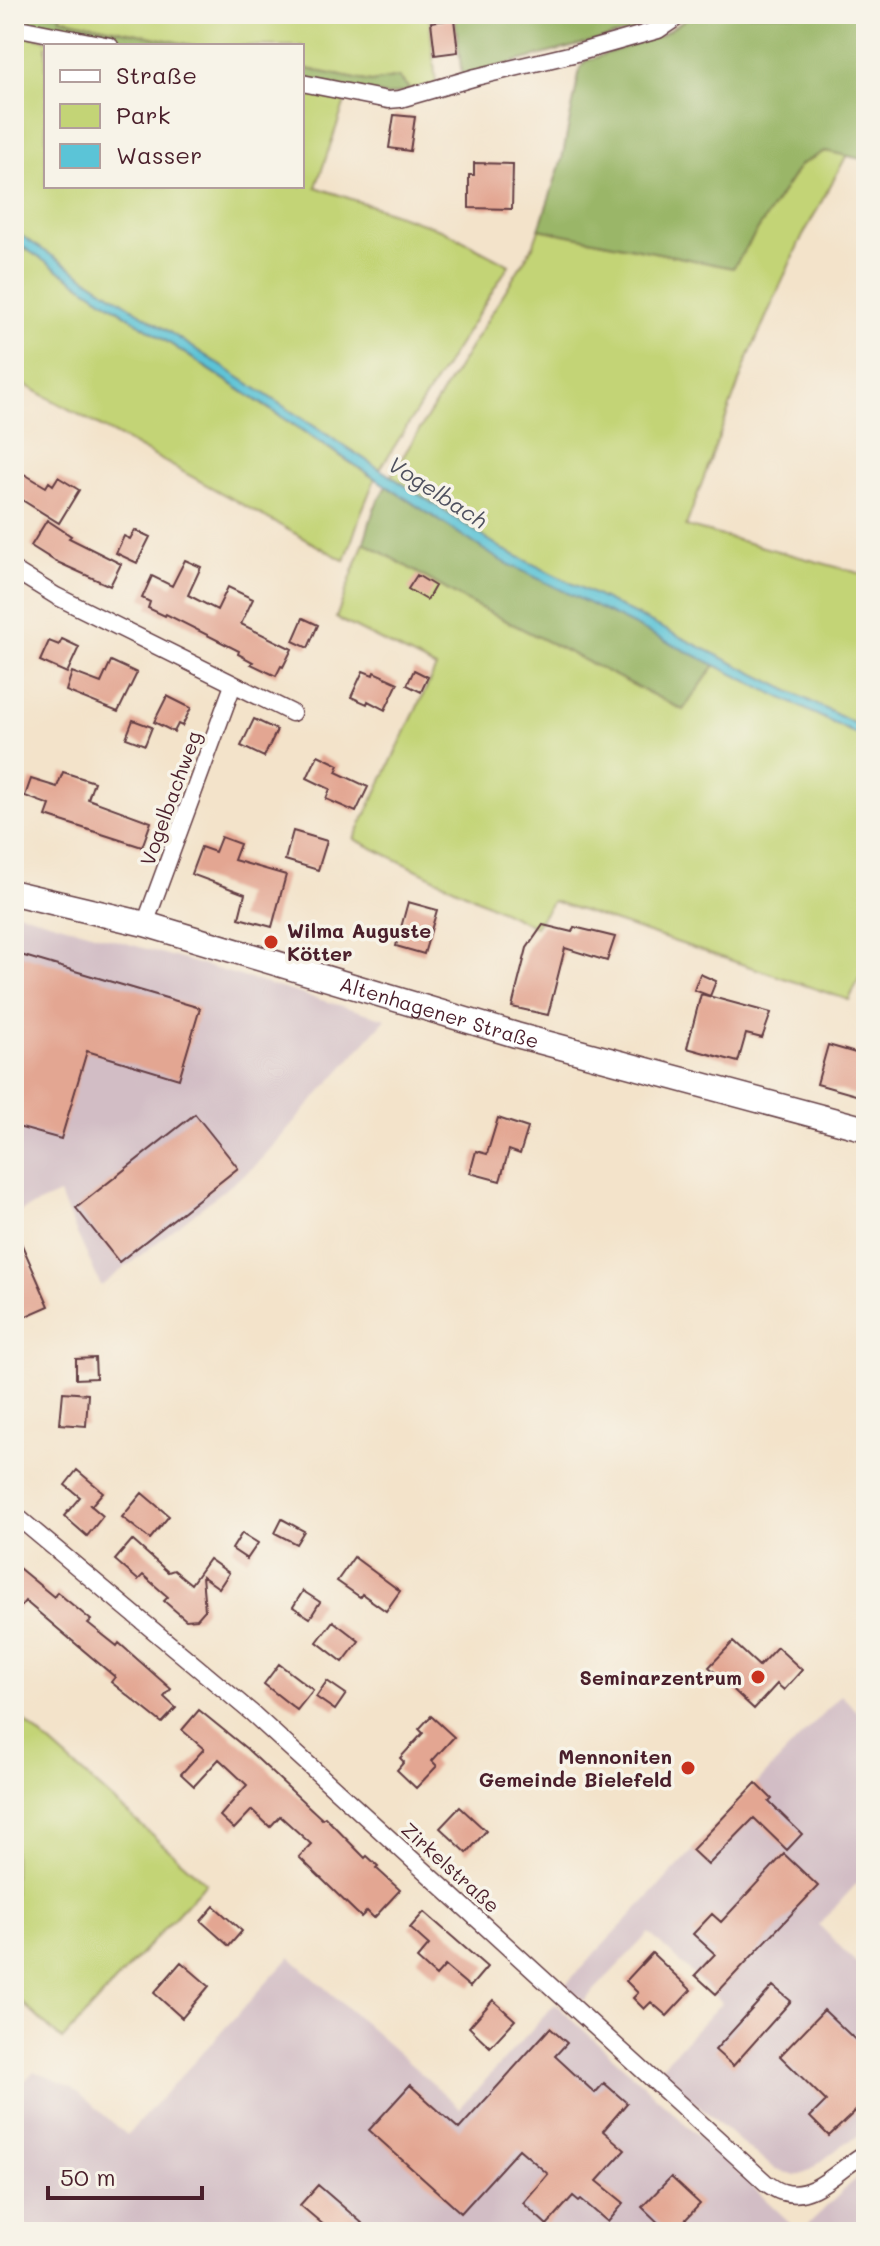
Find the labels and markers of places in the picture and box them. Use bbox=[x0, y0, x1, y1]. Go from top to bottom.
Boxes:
place label: Wilma Auguste Kötter bbox=[287, 917, 431, 966]
marker: Wilma Auguste Kötter bbox=[262, 933, 280, 951]
place label: Seminarzentrum bbox=[579, 1664, 742, 1690]
marker: Seminarzentrum bbox=[749, 1668, 767, 1686]
place label: Mennoniten Gemeinde Bielefeld bbox=[479, 1743, 672, 1792]
marker: Mennoniten Gemeinde Bielefeld bbox=[679, 1759, 697, 1777]

